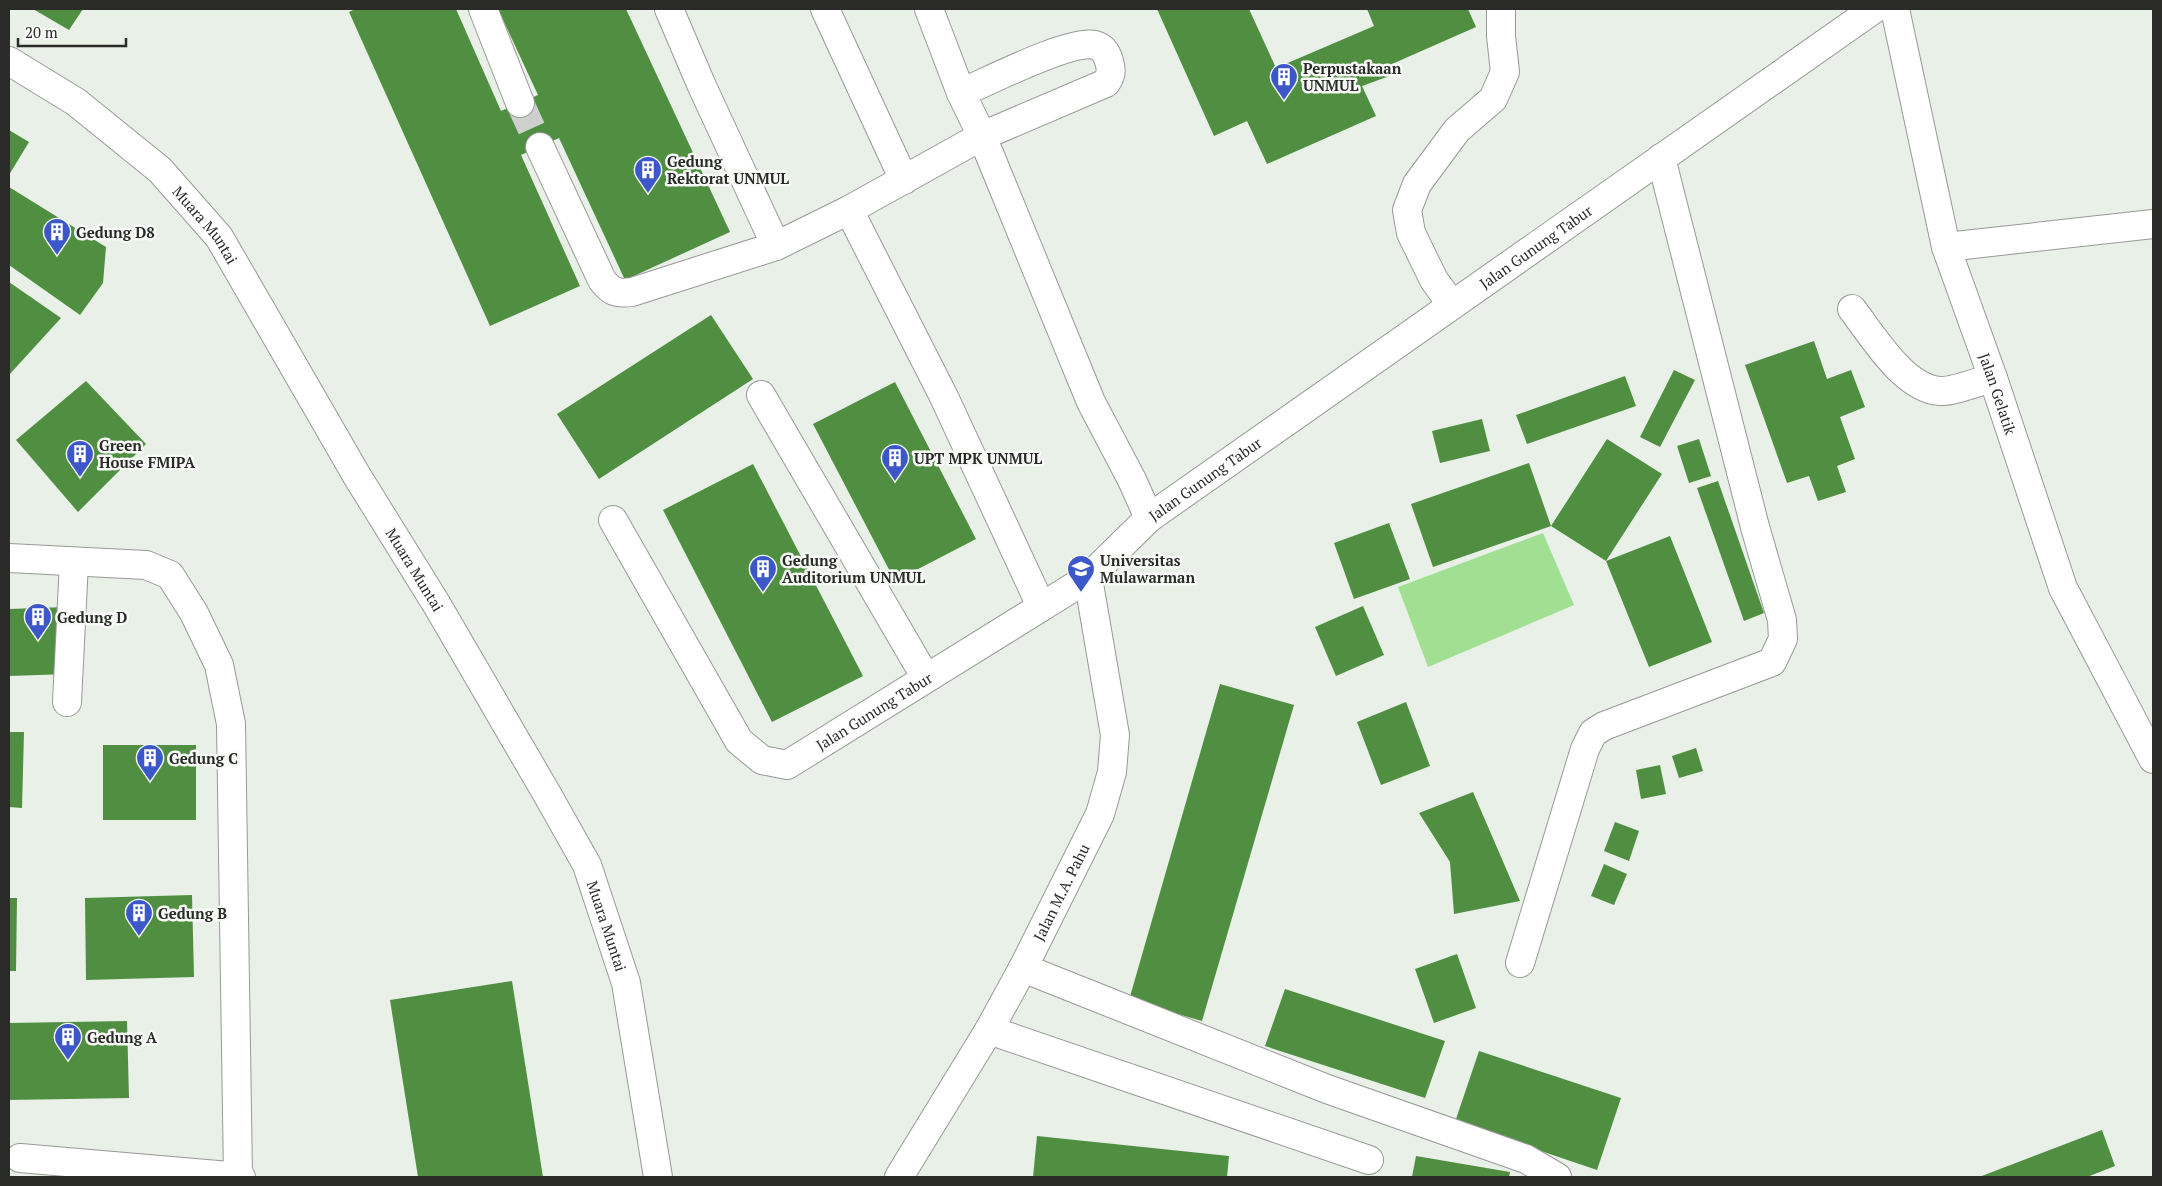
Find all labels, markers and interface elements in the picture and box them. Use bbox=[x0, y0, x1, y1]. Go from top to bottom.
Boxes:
scale bar bbox=[18, 15, 125, 47]
text: 20 m bbox=[25, 22, 58, 42]
place label: Perpustakaan UNMUL bbox=[1303, 58, 1402, 95]
building icon: Perpustakaan UNMUL bbox=[1269, 62, 1299, 101]
place label: Gedung Rektorat UNMUL bbox=[667, 151, 789, 188]
building icon: Gedung Rektorat UNMUL bbox=[633, 155, 663, 194]
street label: Muara Muntai bbox=[168, 182, 242, 267]
street label: Jalan Gunung Tabur bbox=[1475, 200, 1596, 293]
building icon: Gedung D8 bbox=[42, 217, 72, 256]
place label: Gedung D8 bbox=[76, 222, 155, 242]
street label: Jalan Gelatik bbox=[1975, 350, 2021, 437]
street label: Jalan Gunung Tabur bbox=[1145, 432, 1265, 525]
place label: Green House FMIPA bbox=[99, 435, 195, 472]
building icon: Green House FMIPA bbox=[65, 439, 95, 478]
building icon: UPT MPK UNMUL bbox=[880, 443, 910, 482]
place label: UPT MPK UNMUL bbox=[914, 448, 1042, 468]
street label: Muara Muntai bbox=[382, 524, 448, 615]
place label: Gedung Auditorium UNMUL bbox=[782, 550, 926, 587]
place label: Universitas Mulawarman bbox=[1100, 550, 1195, 587]
building icon: Gedung Auditorium UNMUL bbox=[748, 554, 778, 593]
school or university icon: Universitas Mulawarman bbox=[1066, 554, 1096, 593]
building icon: Gedung D bbox=[23, 602, 53, 641]
place label: Gedung D bbox=[57, 607, 127, 627]
street label: Jalan Gunung Tabur bbox=[812, 667, 936, 755]
building icon: Gedung C bbox=[135, 743, 165, 782]
place label: Gedung C bbox=[169, 748, 238, 768]
street label: Jalan M.A. Pahu bbox=[1028, 840, 1094, 944]
street label: Muara Muntai bbox=[583, 878, 631, 974]
building icon: Gedung B bbox=[124, 898, 154, 937]
place label: Gedung B bbox=[158, 903, 227, 923]
building icon: Gedung A bbox=[53, 1022, 83, 1061]
place label: Gedung A bbox=[87, 1027, 157, 1047]

